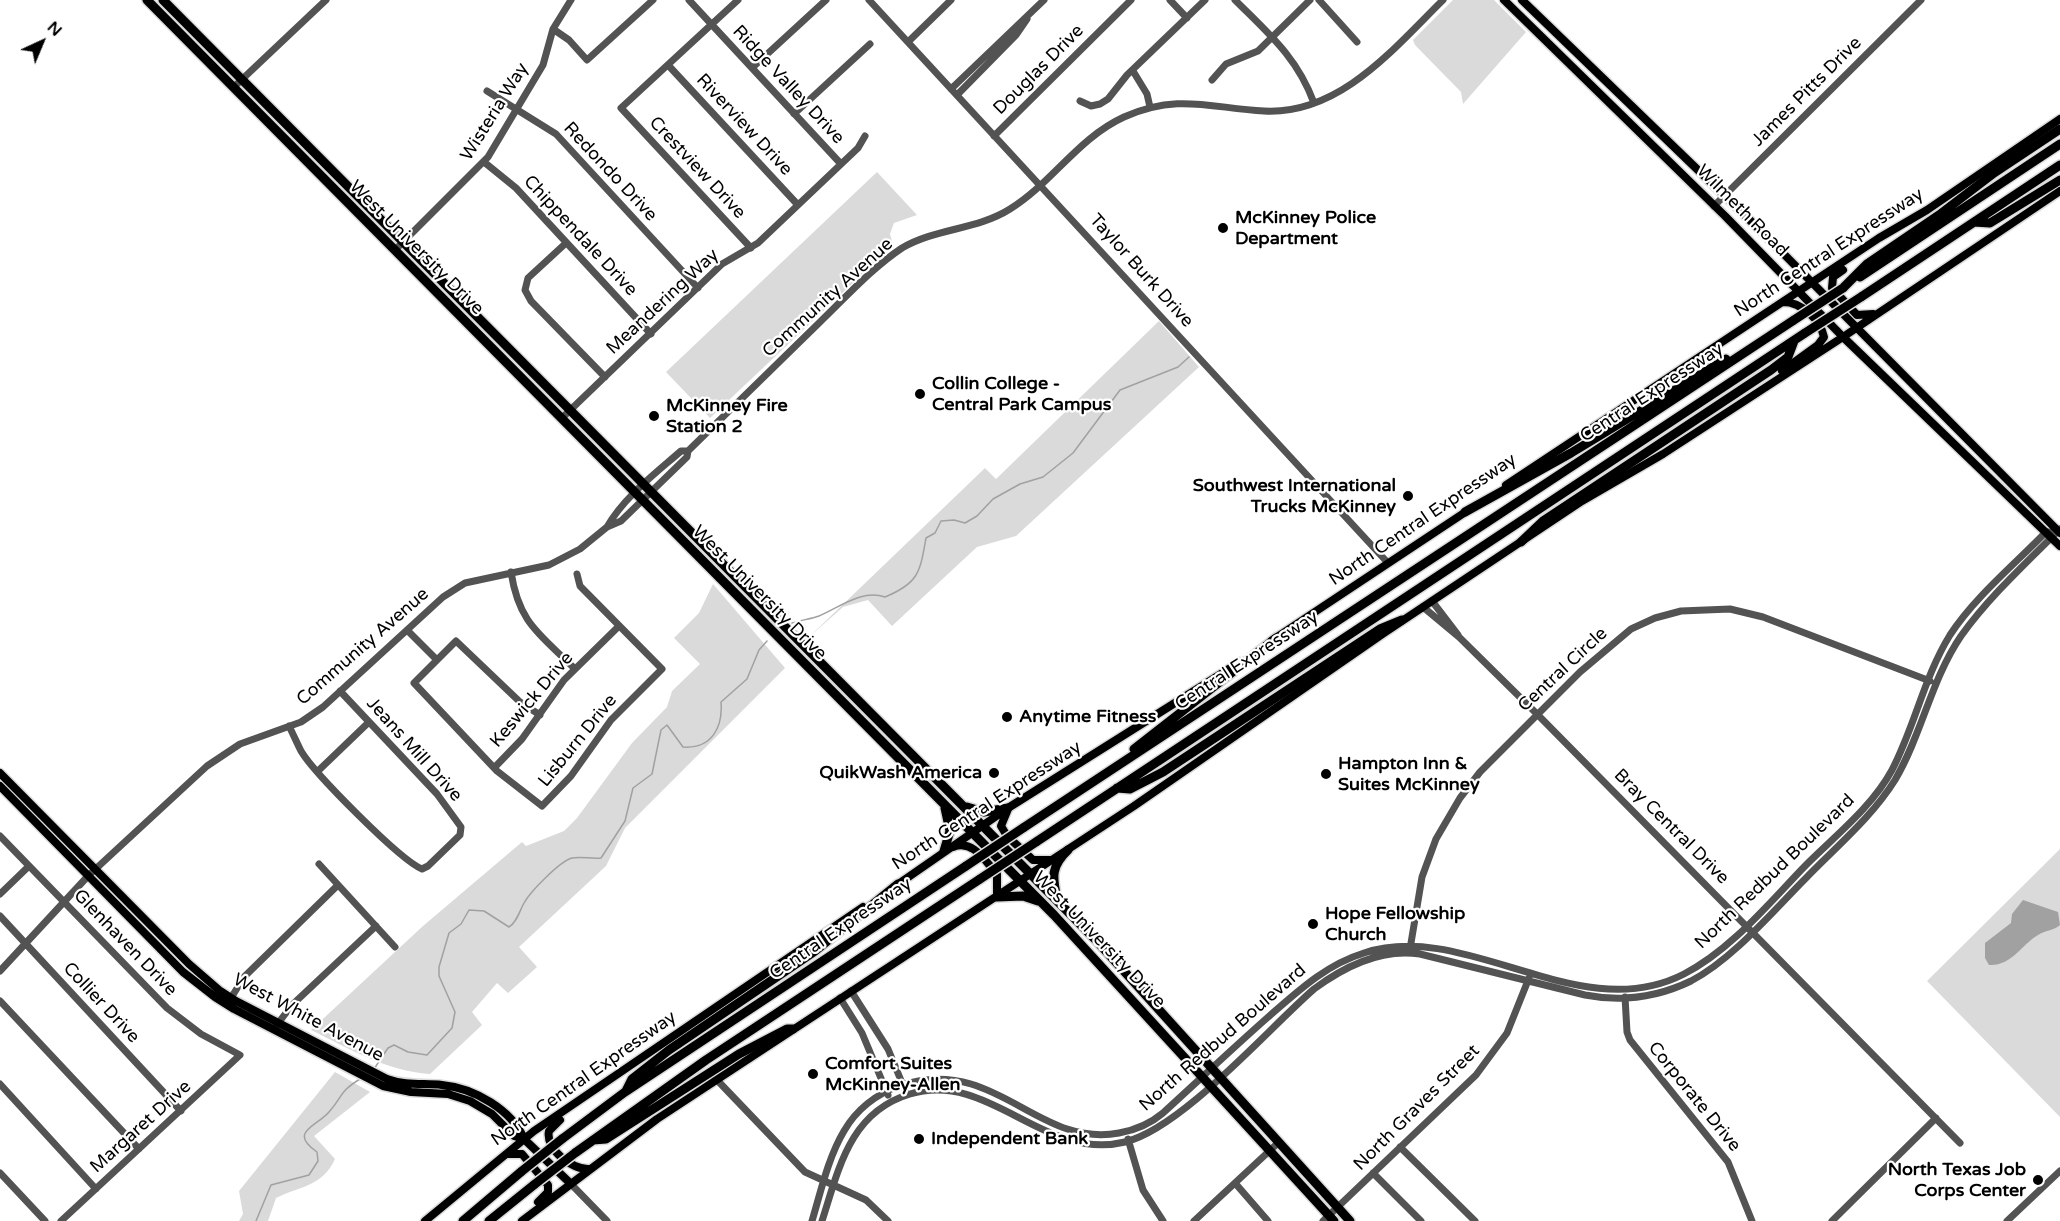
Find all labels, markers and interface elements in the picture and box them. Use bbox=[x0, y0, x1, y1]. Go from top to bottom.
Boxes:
north arrow bbox=[12, 12, 72, 72]
text: N bbox=[43, 17, 66, 41]
street label: Douglas Drive bbox=[989, 20, 1089, 120]
street label: Ridge Valley Drive bbox=[728, 21, 848, 149]
street label: James Pitts Drive bbox=[1748, 33, 1866, 151]
street label: Wisteria Way bbox=[456, 59, 534, 165]
street label: Riverview Drive bbox=[691, 70, 797, 180]
street label: Crestview Drive bbox=[644, 112, 750, 224]
street label: Redondo Drive bbox=[559, 118, 661, 226]
street label: Wilmeth Road bbox=[1691, 160, 1793, 262]
street label: Chippendale Drive bbox=[519, 171, 641, 301]
street label: West University Drive bbox=[344, 176, 488, 320]
street label: North Central Expressway bbox=[1730, 184, 1928, 322]
place label: McKinney Police Department bbox=[1235, 207, 1376, 250]
street label: Taylor Burk Drive bbox=[1084, 210, 1198, 332]
marker: McKinney Police Department bbox=[1216, 221, 1230, 235]
street label: Community Avenue bbox=[758, 234, 898, 362]
street label: Meandering Way bbox=[602, 245, 724, 359]
street label: Central Expressway bbox=[1576, 339, 1728, 447]
place label: Collin College - Central Park Campus bbox=[932, 373, 1111, 416]
marker: Collin College - Central Park Campus bbox=[913, 387, 927, 401]
place label: McKinney Fire Station 2 bbox=[666, 395, 788, 438]
marker: McKinney Fire Station 2 bbox=[647, 409, 661, 423]
street label: North Central Expressway bbox=[1325, 449, 1521, 591]
place label: Southwest International Trucks McKinney bbox=[1193, 475, 1396, 518]
marker: Southwest International Trucks McKinney bbox=[1401, 489, 1415, 503]
street label: West University Drive bbox=[687, 521, 831, 665]
street label: Community Avenue bbox=[292, 584, 434, 710]
street label: Central Expressway bbox=[1171, 607, 1323, 715]
street label: Central Circle bbox=[1514, 623, 1612, 717]
street label: Keswick Drive bbox=[486, 648, 578, 752]
street label: Lisburn Drive bbox=[534, 690, 622, 792]
street label: Jeans Mill Drive bbox=[362, 693, 466, 807]
place label: Anytime Fitness bbox=[1019, 706, 1156, 728]
marker: Anytime Fitness bbox=[1000, 710, 1014, 724]
street label: North Central Expressway bbox=[888, 737, 1086, 875]
place label: Hampton Inn & Suites McKinney bbox=[1338, 753, 1480, 795]
place label: QuikWash America bbox=[819, 762, 982, 784]
street label: Bray Central Drive bbox=[1609, 765, 1733, 889]
marker: QuikWash America bbox=[987, 766, 1001, 780]
marker: Hampton Inn & Suites McKinney bbox=[1319, 767, 1333, 781]
street label: North Redbud Boulevard bbox=[1691, 790, 1859, 954]
street label: West University Drive bbox=[1028, 867, 1170, 1013]
street label: Central Expressway bbox=[766, 873, 916, 985]
street label: Glenhaven Drive bbox=[69, 885, 181, 1001]
place label: Hope Fellowship Church bbox=[1325, 903, 1465, 946]
marker: Hope Fellowship Church bbox=[1306, 917, 1320, 931]
street label: Collier Drive bbox=[58, 958, 144, 1048]
street label: North Redbud Boulevard bbox=[1135, 960, 1311, 1116]
street label: West White Avenue bbox=[229, 969, 387, 1067]
street label: North Central Expressway bbox=[487, 1007, 681, 1151]
street label: Corporate Drive bbox=[1643, 1038, 1745, 1156]
street label: North Graves Street bbox=[1349, 1040, 1485, 1176]
place label: Comfort Suites McKinney-Allen bbox=[825, 1053, 960, 1096]
marker: Comfort Suites McKinney-Allen bbox=[806, 1067, 820, 1081]
street label: Margaret Drive bbox=[86, 1076, 196, 1178]
place label: Independent Bank bbox=[931, 1128, 1088, 1150]
marker: Independent Bank bbox=[912, 1132, 926, 1146]
place label: North Texas Job Corps Center bbox=[1888, 1159, 2026, 1202]
marker: North Texas Job Corps Center bbox=[2031, 1173, 2045, 1187]

